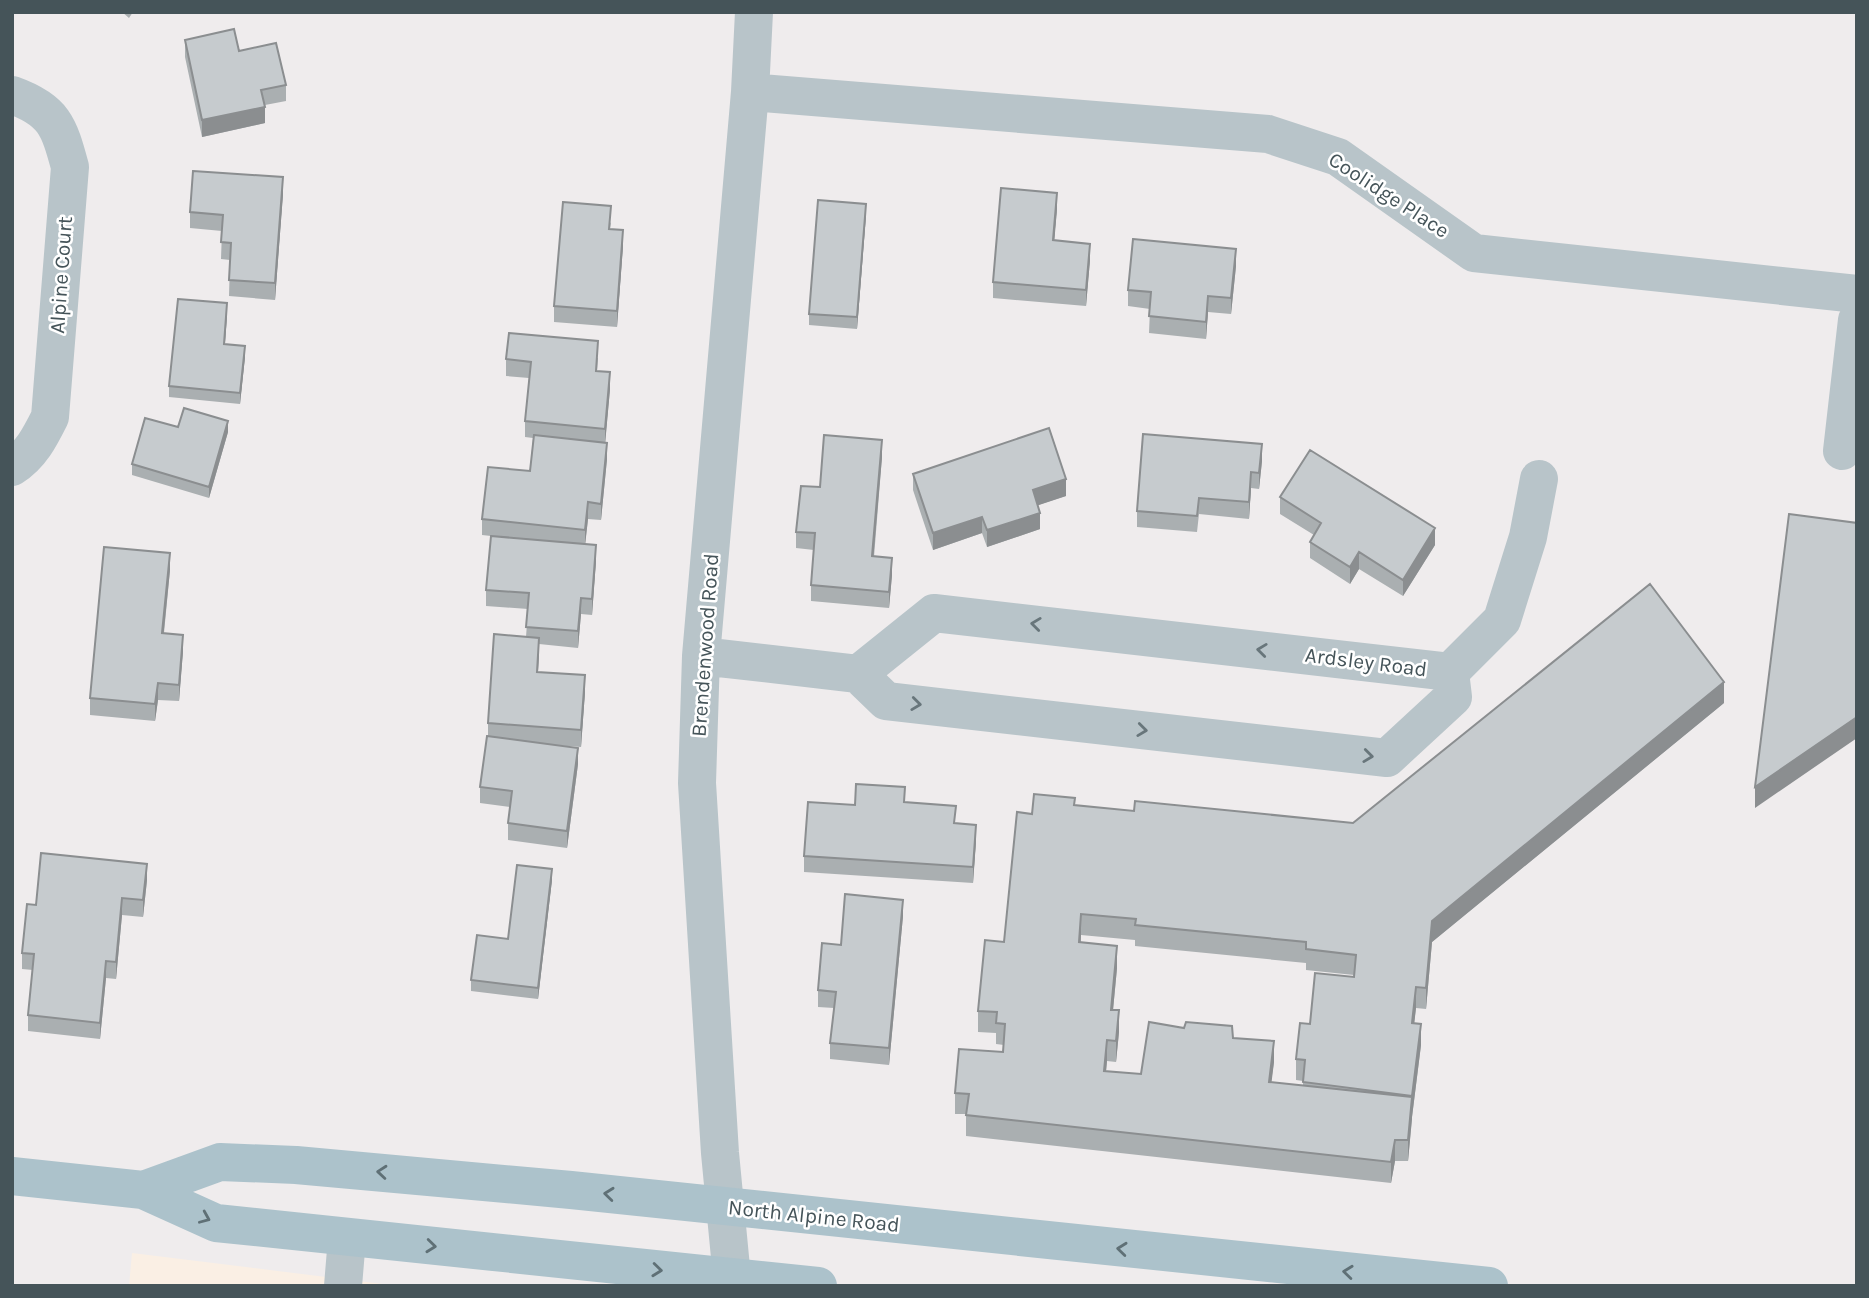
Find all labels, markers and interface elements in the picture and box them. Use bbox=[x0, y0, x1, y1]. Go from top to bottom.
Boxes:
street label: Coolidge Place bbox=[1324, 147, 1454, 243]
street label: Alpine Court bbox=[45, 215, 77, 334]
street label: Brendenwood Road bbox=[687, 552, 723, 738]
one-way arrow bbox=[1030, 617, 1042, 632]
one-way arrow bbox=[1256, 643, 1268, 658]
street label: Ardsley Road bbox=[1304, 643, 1428, 681]
one-way arrow bbox=[911, 696, 922, 711]
one-way arrow bbox=[1136, 722, 1148, 737]
one-way arrow bbox=[1362, 748, 1374, 763]
one-way arrow bbox=[376, 1165, 387, 1180]
one-way arrow bbox=[603, 1187, 614, 1202]
street label: North Alpine Road bbox=[727, 1195, 901, 1237]
one-way arrow bbox=[198, 1210, 211, 1224]
one-way arrow bbox=[425, 1238, 436, 1253]
one-way arrow bbox=[1116, 1242, 1127, 1257]
one-way arrow bbox=[651, 1262, 663, 1277]
one-way arrow bbox=[1342, 1265, 1353, 1280]

